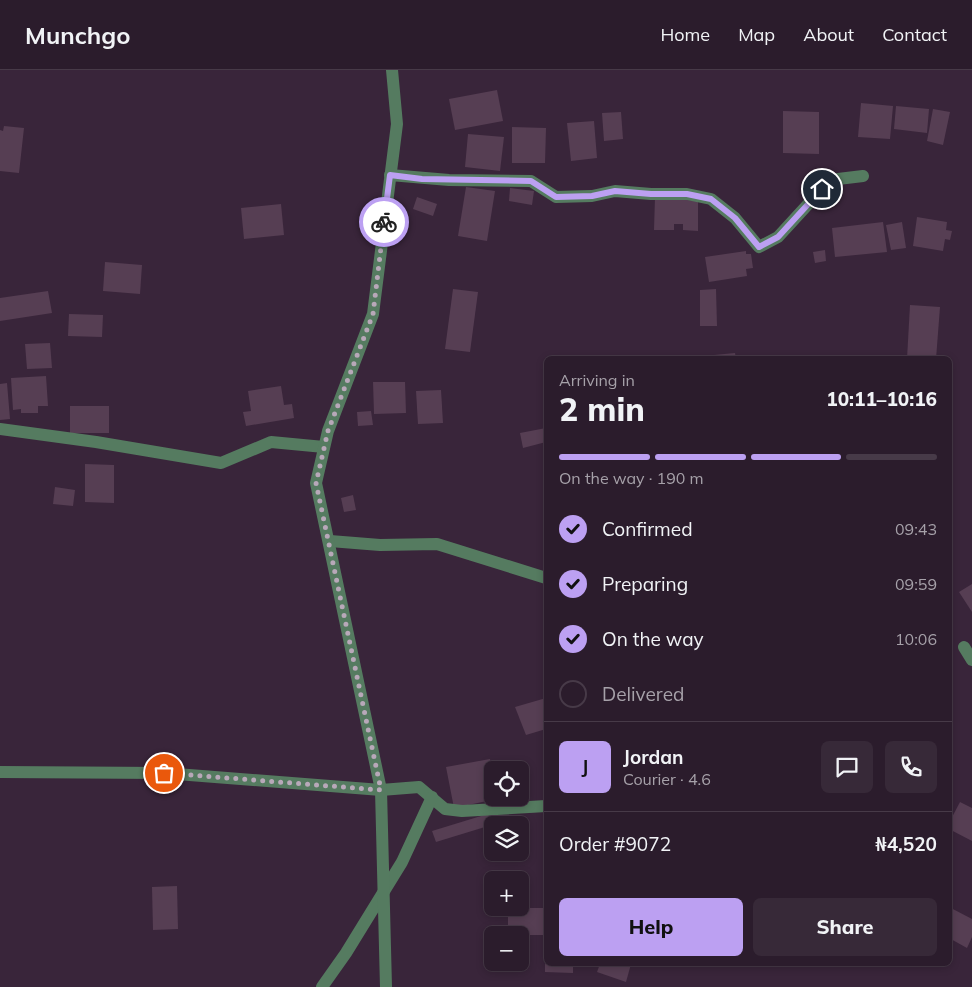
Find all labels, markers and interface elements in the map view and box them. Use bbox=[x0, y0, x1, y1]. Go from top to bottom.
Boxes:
text: Munchgo bbox=[25, 20, 130, 50]
text: Home bbox=[660, 23, 710, 46]
text: Map bbox=[738, 23, 775, 46]
text: About bbox=[803, 23, 854, 46]
text: Contact bbox=[882, 23, 947, 46]
pin bbox=[801, 168, 843, 210]
icon: home bbox=[808, 175, 836, 203]
courier bbox=[359, 197, 409, 247]
icon: bike bbox=[370, 208, 398, 236]
text: Arriving in bbox=[559, 370, 635, 390]
text: 10:11–10:16 bbox=[826, 387, 937, 411]
text: 2 min bbox=[559, 389, 645, 429]
text: On the way · 190 m bbox=[559, 468, 704, 488]
icon: check bbox=[559, 515, 587, 543]
text: Confirmed bbox=[602, 517, 693, 541]
text: 09:43 bbox=[895, 519, 937, 539]
icon: check bbox=[559, 570, 587, 598]
text: Preparing bbox=[602, 572, 688, 596]
text: 09:59 bbox=[895, 574, 937, 594]
icon: check bbox=[559, 625, 587, 653]
text: On the way bbox=[602, 627, 704, 651]
text: 10:06 bbox=[895, 629, 937, 649]
text: Delivered bbox=[602, 682, 684, 706]
button: chat bbox=[821, 741, 873, 793]
button: phone bbox=[885, 741, 937, 793]
text: Jordan bbox=[623, 745, 683, 769]
pin bbox=[143, 752, 185, 794]
text: J bbox=[582, 755, 588, 779]
icon: bag bbox=[150, 759, 178, 787]
map controls bbox=[484, 761, 529, 971]
button: locate bbox=[484, 761, 529, 806]
text: Courier · 4.6 bbox=[623, 769, 711, 789]
button: layers bbox=[484, 816, 529, 861]
text: Order #9072 bbox=[559, 832, 671, 856]
text: ₦4,520 bbox=[875, 832, 937, 856]
button: + bbox=[484, 871, 529, 916]
button: Help bbox=[559, 898, 743, 956]
button: Share bbox=[753, 898, 937, 956]
button: − bbox=[484, 926, 529, 971]

